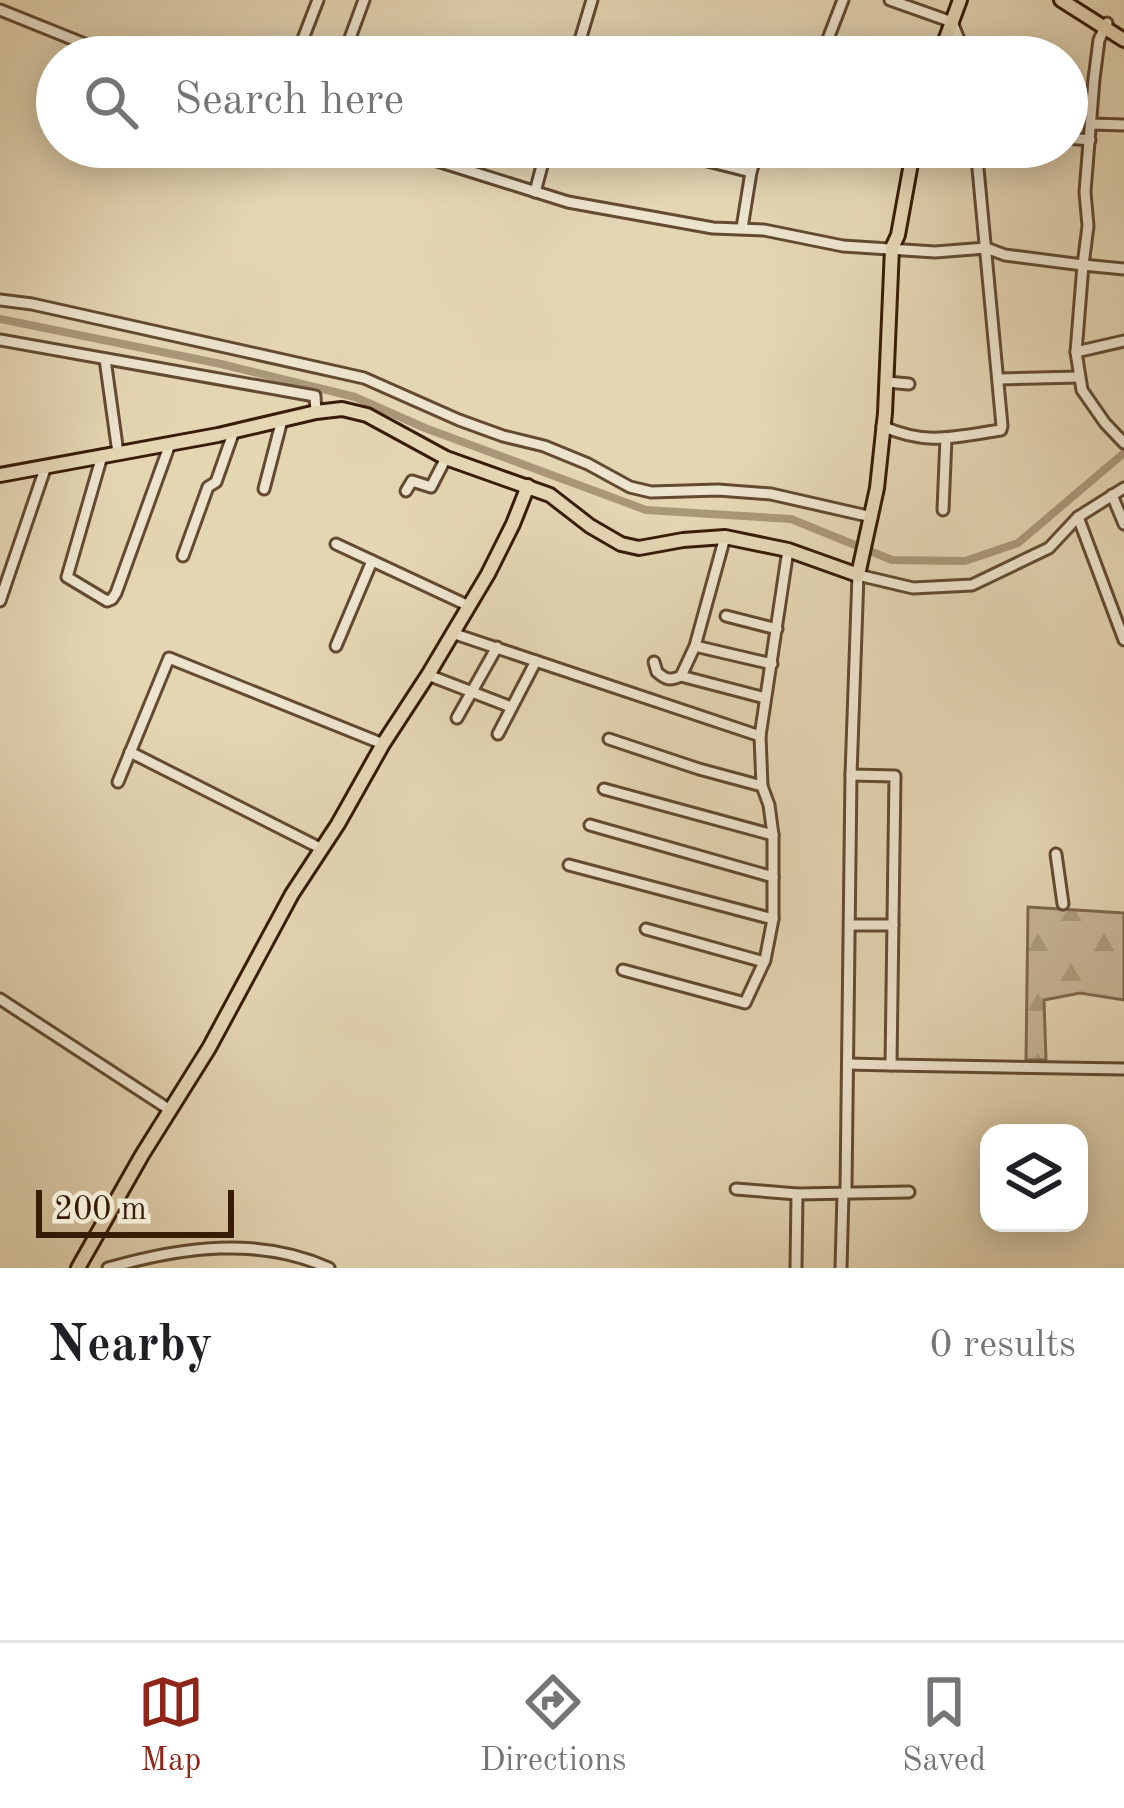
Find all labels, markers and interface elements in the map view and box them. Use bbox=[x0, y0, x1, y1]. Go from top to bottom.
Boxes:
search box bbox=[36, 36, 1088, 168]
icon: search bbox=[78, 69, 144, 135]
text: Search here bbox=[174, 79, 404, 124]
map controls bbox=[980, 1124, 1088, 1232]
button: layers bbox=[980, 1124, 1088, 1232]
scale bar bbox=[36, 1184, 234, 1237]
text: 200 m bbox=[54, 1194, 147, 1227]
text: Nearby bbox=[48, 1321, 213, 1372]
text: 0 results bbox=[930, 1326, 1076, 1365]
tab: Map bbox=[138, 1669, 204, 1782]
tab: Directions bbox=[480, 1669, 626, 1782]
tab: Saved bbox=[902, 1669, 986, 1782]

